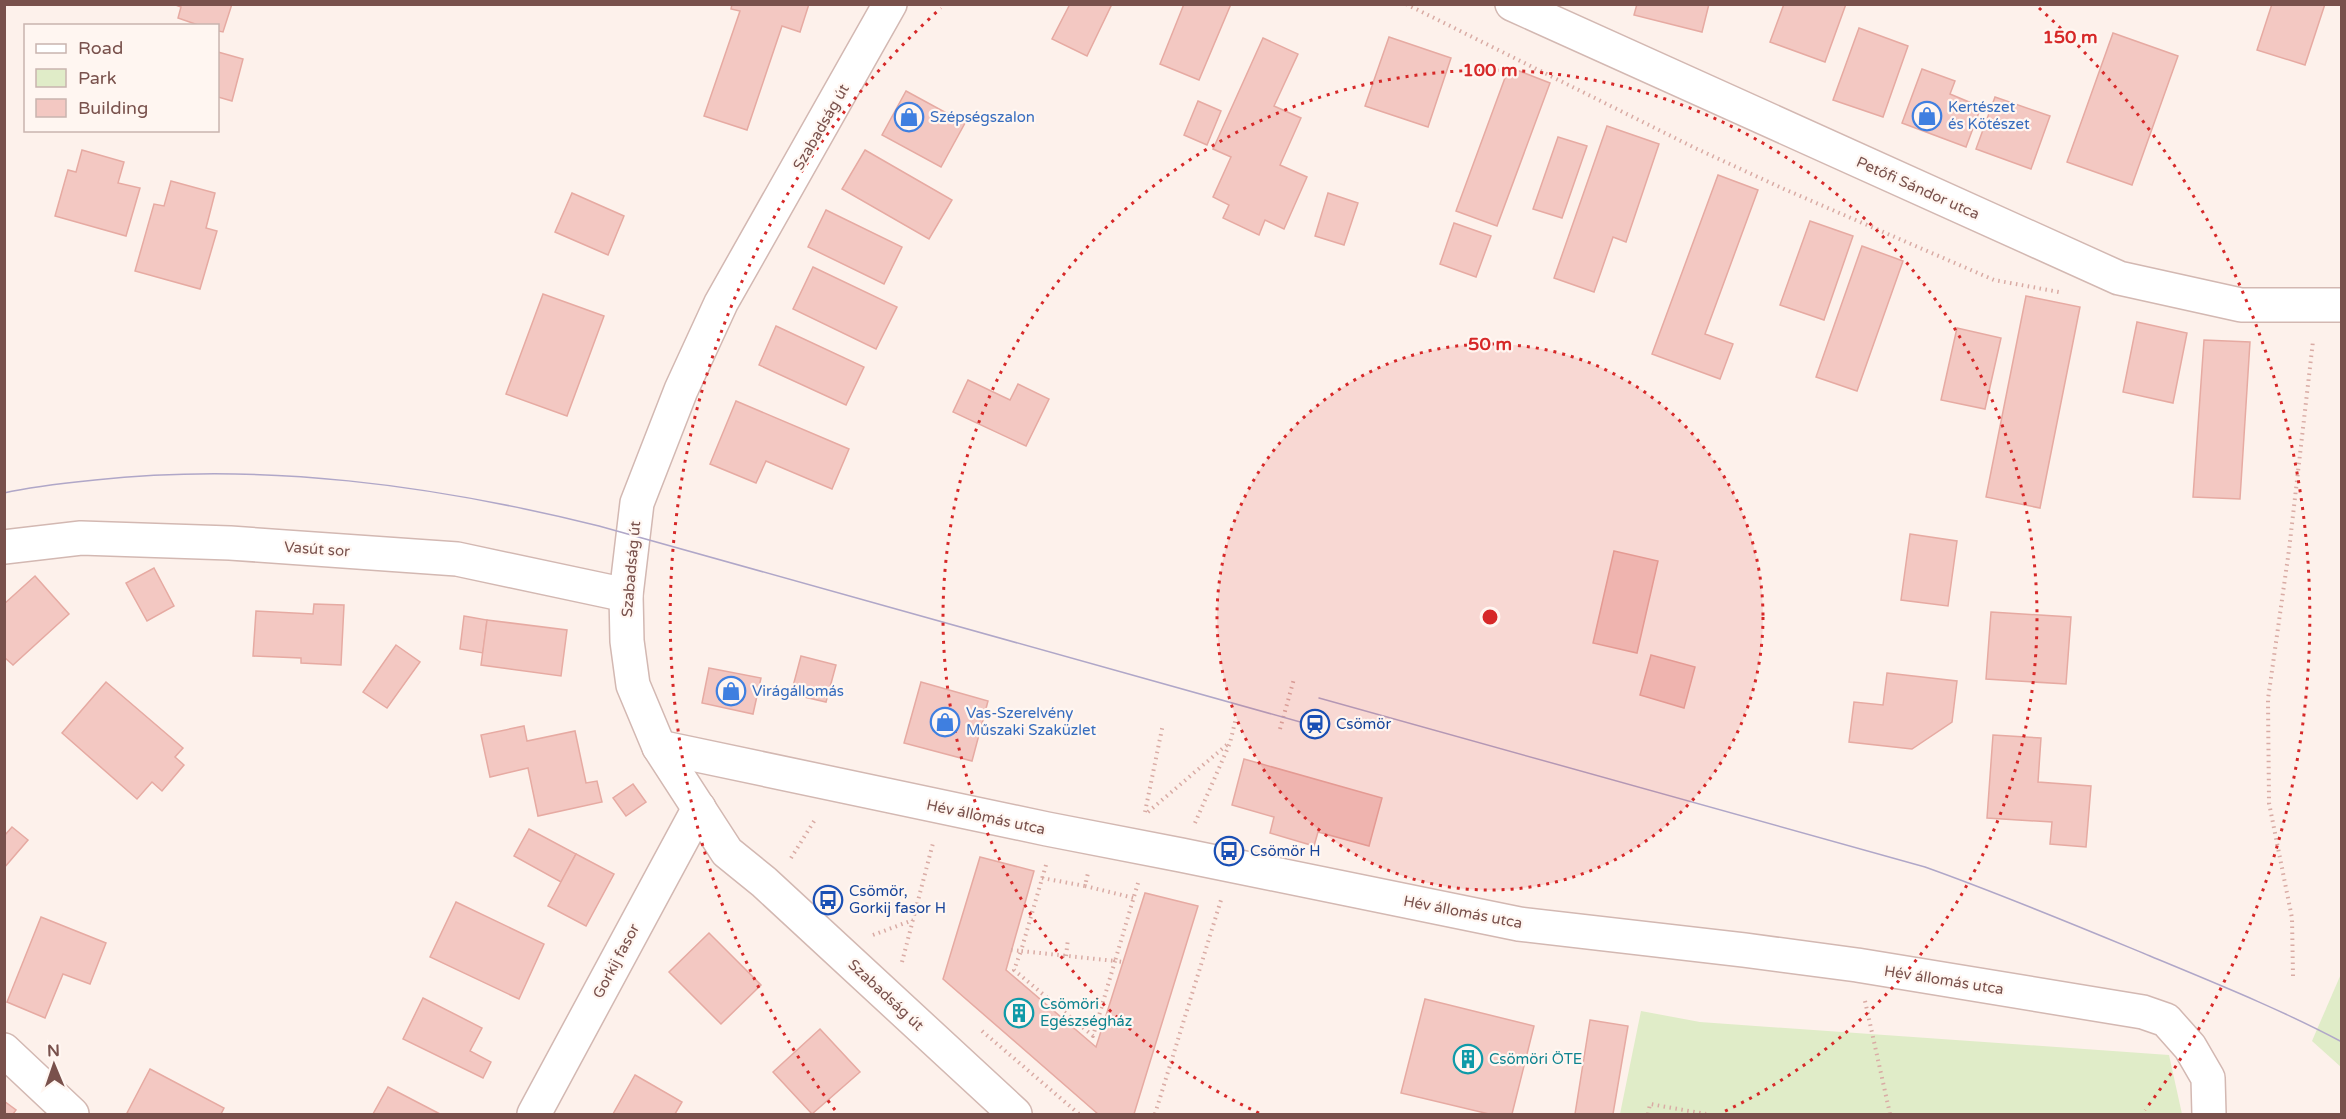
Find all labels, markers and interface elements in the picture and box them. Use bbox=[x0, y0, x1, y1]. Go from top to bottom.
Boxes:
legend bbox=[24, 24, 219, 132]
text: 150 m bbox=[2042, 26, 2098, 48]
text: Road bbox=[78, 37, 123, 59]
text: 100 m bbox=[1462, 59, 1518, 81]
text: Park bbox=[78, 67, 117, 89]
street label: Szabadság út bbox=[789, 81, 853, 173]
text: Building bbox=[78, 97, 148, 119]
place label: Kertészet és Kötészet bbox=[1948, 98, 2030, 133]
shop icon: Kertészet és Kötészet bbox=[1911, 100, 1943, 132]
shop icon: Szépségszalon bbox=[893, 101, 925, 133]
place label: Szépségszalon bbox=[930, 108, 1035, 126]
street label: Petőfi Sándor utca bbox=[1854, 153, 1982, 223]
text: 50 m bbox=[1468, 333, 1512, 355]
street label: Szabadság út bbox=[618, 520, 644, 618]
street label: Vasút sor bbox=[283, 538, 351, 560]
centre of rings bbox=[1480, 607, 1500, 627]
shop icon: Virágállomás bbox=[715, 675, 747, 707]
place label: Virágállomás bbox=[752, 682, 844, 700]
place label: Vas-Szerelvény Műszaki Szaküzlet bbox=[966, 704, 1096, 739]
shop icon: Vas-Szerelvény Műszaki Szaküzlet bbox=[929, 706, 961, 738]
station icon: Csömör bbox=[1299, 708, 1331, 740]
place label: Csömör bbox=[1336, 715, 1391, 733]
street label: Hév állomás utca bbox=[925, 796, 1047, 838]
bus stop icon: Csömör H bbox=[1213, 835, 1245, 867]
place label: Csömör H bbox=[1250, 842, 1320, 860]
place label: Csömör, Gorkij fasor H bbox=[849, 882, 946, 917]
bus stop icon: Csömör, Gorkij fasor H bbox=[812, 884, 844, 916]
street label: Hév állomás utca bbox=[1402, 892, 1524, 932]
street label: Gorkij fasor bbox=[589, 920, 643, 1001]
street label: Szabadság út bbox=[845, 956, 928, 1035]
street label: Hév állomás utca bbox=[1883, 962, 2005, 998]
place label: Csömöri Egészségház bbox=[1040, 995, 1132, 1030]
building icon: Csömöri Egészségház bbox=[1003, 997, 1035, 1029]
north arrow bbox=[24, 1035, 84, 1095]
text: N bbox=[47, 1041, 60, 1061]
building icon: Csömöri ÖTE bbox=[1452, 1043, 1484, 1075]
place label: Csömöri ÖTE bbox=[1489, 1050, 1582, 1068]

